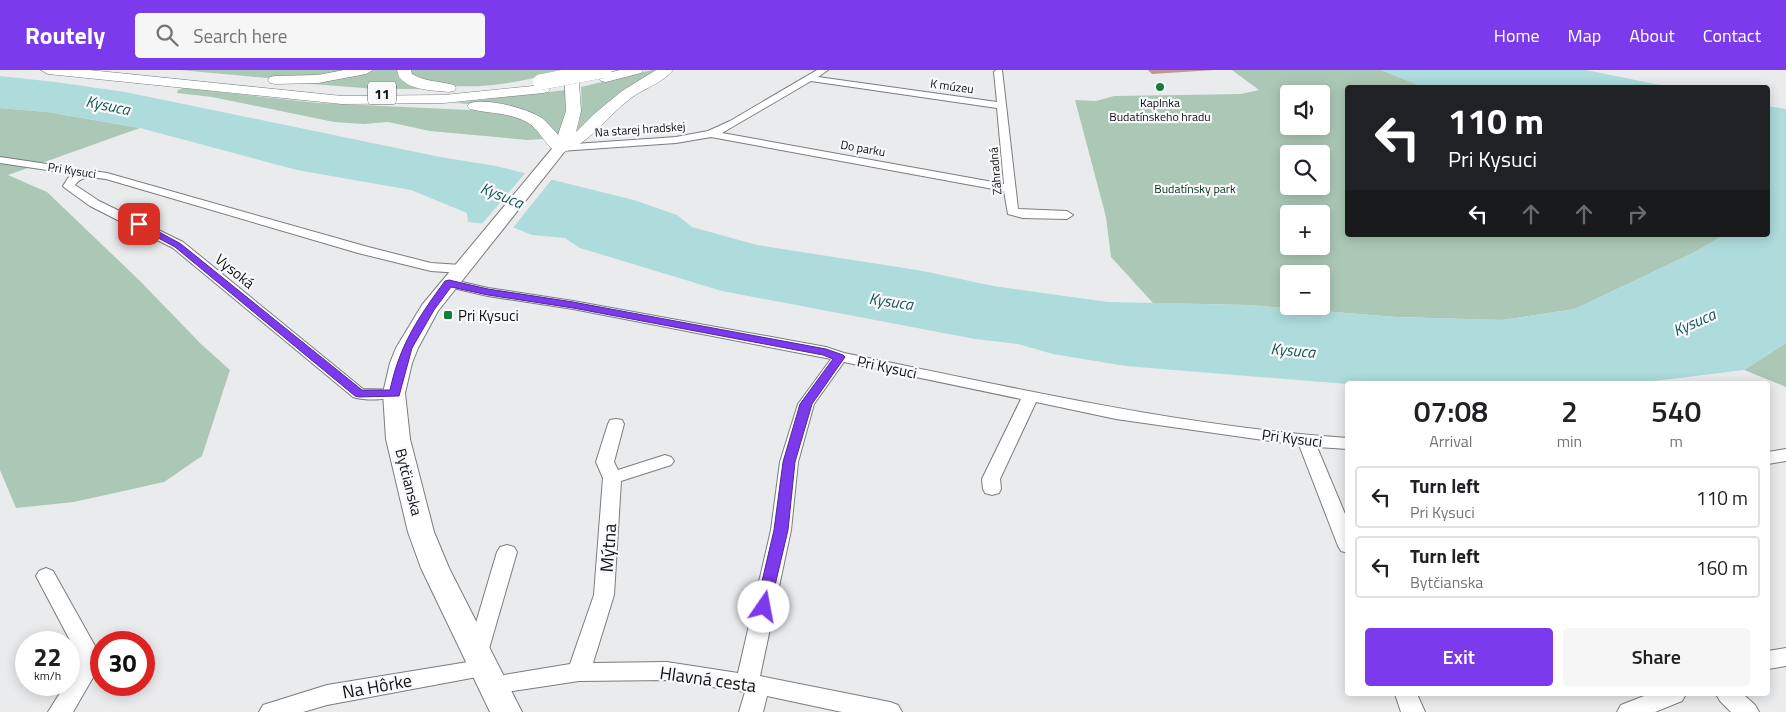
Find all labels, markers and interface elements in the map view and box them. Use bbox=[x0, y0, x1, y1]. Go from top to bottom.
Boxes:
search box bbox=[135, 13, 485, 58]
text: Routely bbox=[25, 17, 105, 53]
icon: search bbox=[153, 21, 181, 49]
text: Search here bbox=[193, 21, 287, 50]
text: Home bbox=[1494, 22, 1540, 49]
text: Map bbox=[1568, 22, 1601, 49]
text: About bbox=[1629, 22, 1675, 49]
text: Contact bbox=[1703, 22, 1761, 49]
street label: K múzeu bbox=[929, 74, 975, 98]
marker: Kaplnka Budatínskeho hradu bbox=[1154, 81, 1166, 93]
road number: 11 bbox=[368, 82, 396, 104]
map controls bbox=[1280, 85, 1330, 315]
button: sound bbox=[1280, 85, 1330, 135]
water label: Kysuca bbox=[84, 89, 133, 122]
place label: Kaplnka Budatínskeho hradu bbox=[1109, 93, 1211, 126]
text: 110 m bbox=[1448, 94, 1544, 148]
icon: left bbox=[1365, 105, 1430, 170]
street label: Na starej hradskej bbox=[594, 116, 686, 142]
street label: Do parku bbox=[839, 135, 887, 161]
text: Pri Kysuci bbox=[1448, 142, 1537, 176]
button: search bbox=[1280, 145, 1330, 195]
street label: Záhradná bbox=[983, 146, 1007, 196]
street label: Pri Kysuci bbox=[47, 157, 97, 183]
water label: Kysuca bbox=[477, 176, 528, 215]
park label: Budatínsky park bbox=[1154, 179, 1236, 198]
icon: left bbox=[1464, 200, 1492, 228]
icon: ahead bbox=[1517, 200, 1545, 228]
icon: ahead bbox=[1570, 200, 1598, 228]
icon: right bbox=[1623, 200, 1651, 228]
pin bbox=[118, 203, 160, 245]
button: + bbox=[1280, 205, 1330, 255]
icon: arrive bbox=[125, 210, 153, 238]
street label: Vysoká bbox=[210, 248, 260, 294]
button: − bbox=[1280, 265, 1330, 315]
water label: Kysuca bbox=[867, 286, 916, 316]
water label: Kysuca bbox=[1669, 302, 1720, 342]
place label: Pri Kysuci bbox=[458, 304, 519, 327]
marker: Pri Kysuci bbox=[442, 309, 454, 321]
water label: Kysuca bbox=[1270, 336, 1317, 364]
street label: Pri Kysuci bbox=[855, 349, 919, 385]
text: 07:08 bbox=[1414, 388, 1488, 434]
text: 2 bbox=[1561, 388, 1578, 434]
text: 540 bbox=[1651, 388, 1701, 434]
street label: Pri Kysuci bbox=[1260, 423, 1324, 453]
text: Arrival bbox=[1429, 429, 1473, 453]
text: min bbox=[1557, 429, 1582, 453]
text: m bbox=[1669, 429, 1683, 453]
street label: Bytčianska bbox=[390, 446, 429, 519]
text: Turn left bbox=[1410, 471, 1480, 500]
icon: left bbox=[1367, 483, 1395, 511]
text: 110 m bbox=[1696, 483, 1748, 512]
text: Pri Kysuci bbox=[1410, 500, 1475, 524]
street label: Mýtna bbox=[593, 523, 623, 573]
text: Turn left bbox=[1410, 541, 1480, 570]
icon: left bbox=[1367, 553, 1395, 581]
text: 160 m bbox=[1696, 553, 1748, 582]
text: Bytčianska bbox=[1410, 570, 1483, 594]
position arrow bbox=[737, 580, 789, 632]
button: Exit bbox=[1365, 628, 1553, 686]
button: Share bbox=[1563, 628, 1750, 686]
speed limit sign: 30 bbox=[90, 631, 155, 696]
text: 22 bbox=[33, 638, 62, 676]
street label: Hlavná cesta bbox=[658, 659, 758, 699]
text: km/h bbox=[34, 666, 61, 685]
street label: Na Hôrke bbox=[340, 667, 414, 705]

